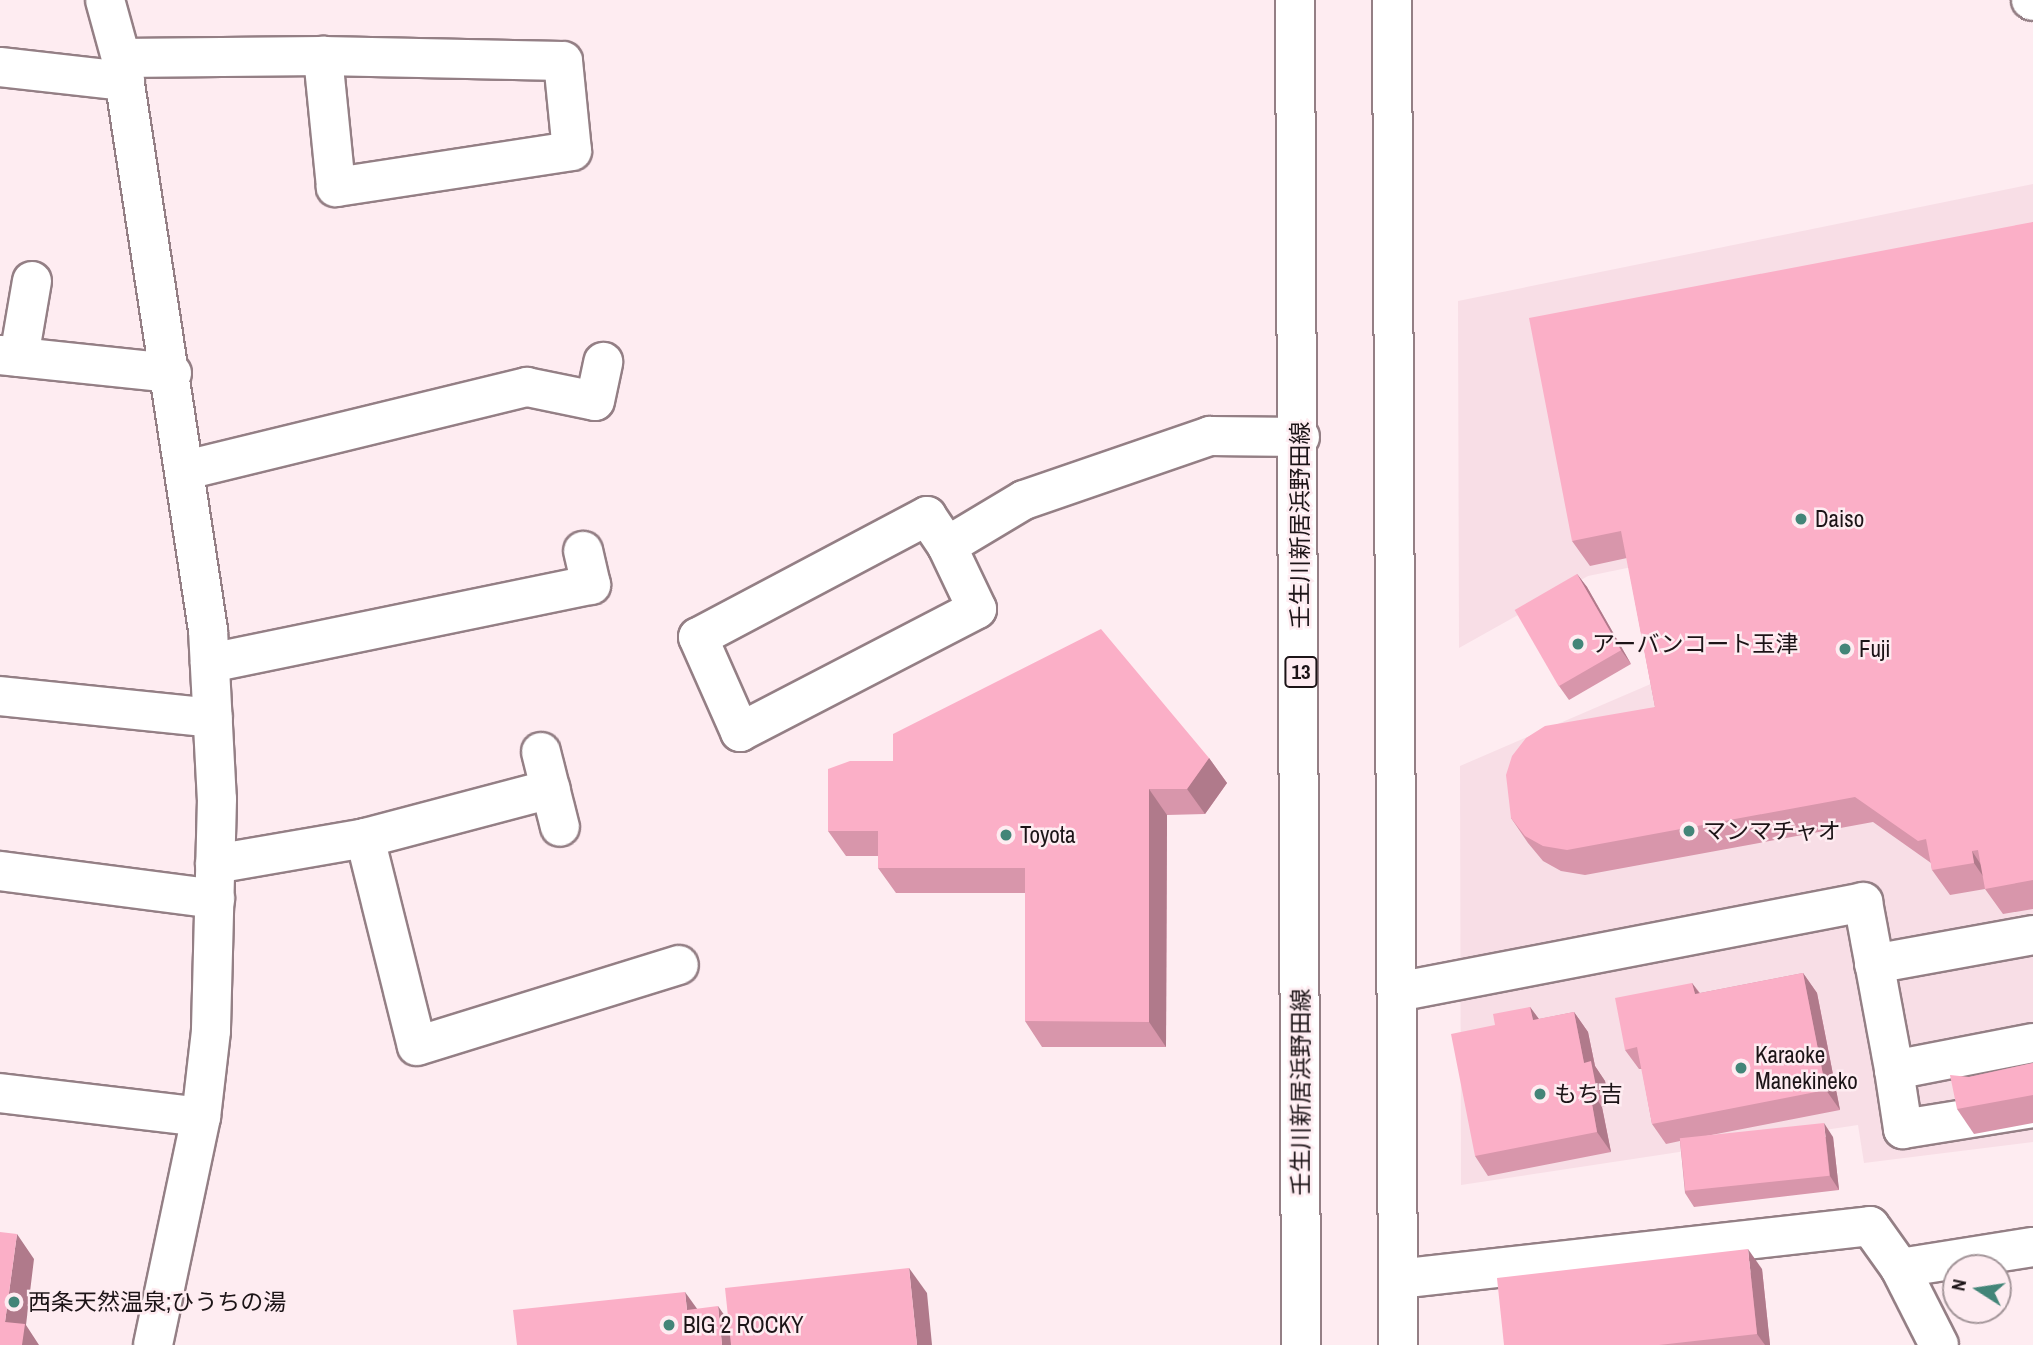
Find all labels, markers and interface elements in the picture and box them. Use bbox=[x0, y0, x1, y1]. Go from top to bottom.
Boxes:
street label: 壬生川新居浜野田線 bbox=[1286, 422, 1314, 628]
place label: Daiso bbox=[1815, 505, 1864, 533]
marker: Daiso bbox=[1793, 511, 1809, 527]
place label: アーバンコート玉津 bbox=[1592, 630, 1798, 658]
place label: Fuji bbox=[1859, 635, 1890, 663]
marker: アーバンコート玉津 bbox=[1570, 636, 1586, 652]
marker: Fuji bbox=[1837, 641, 1853, 657]
road number: 13 bbox=[1284, 654, 1318, 690]
place label: マンマチャオ bbox=[1703, 817, 1841, 845]
place label: Toyota bbox=[1020, 821, 1076, 849]
marker: マンマチャオ bbox=[1681, 823, 1697, 839]
marker: Toyota bbox=[998, 827, 1014, 843]
street label: 壬生川新居浜野田線 bbox=[1287, 989, 1315, 1195]
place label: Karaoke Manekineko bbox=[1755, 1041, 1858, 1095]
marker: Karaoke Manekineko bbox=[1733, 1060, 1749, 1076]
place label: もち吉 bbox=[1554, 1080, 1623, 1108]
marker: もち吉 bbox=[1532, 1086, 1548, 1102]
north arrow bbox=[1942, 1254, 2012, 1324]
text: N bbox=[1945, 1277, 1972, 1293]
place label: 西条天然温泉;ひうちの湯 bbox=[28, 1288, 286, 1316]
marker: 西条天然温泉;ひうちの湯 bbox=[6, 1294, 22, 1310]
place label: BIG 2 ROCKY bbox=[683, 1311, 804, 1339]
marker: BIG 2 ROCKY bbox=[661, 1317, 677, 1333]

